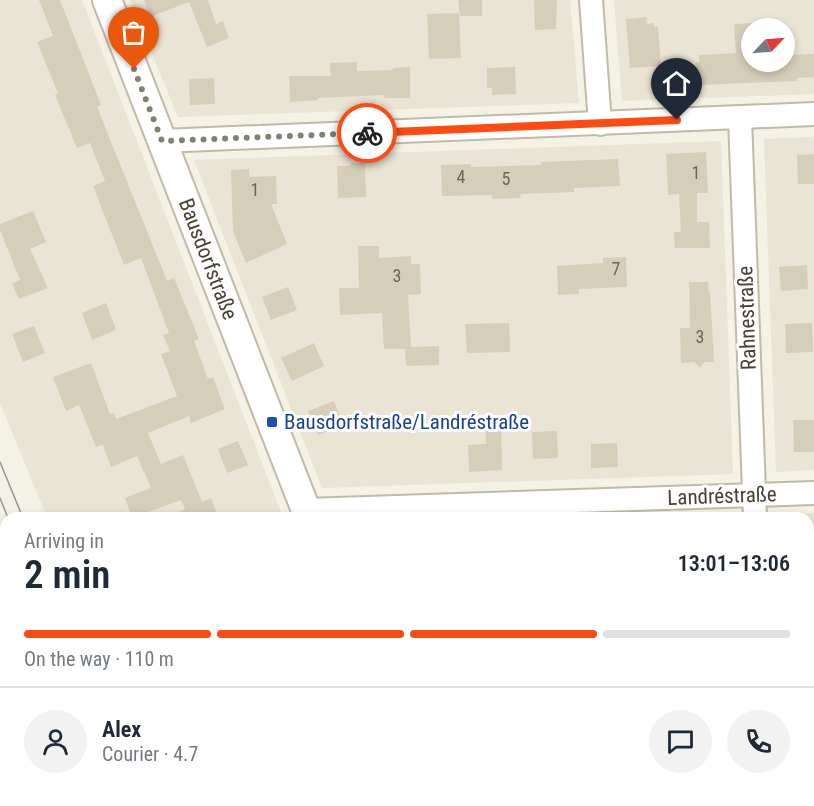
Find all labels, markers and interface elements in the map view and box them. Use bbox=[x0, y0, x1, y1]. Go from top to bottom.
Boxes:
pin bbox=[108, 7, 159, 69]
icon: bag bbox=[117, 16, 150, 49]
north arrow bbox=[741, 18, 795, 72]
map controls bbox=[741, 18, 795, 72]
pin bbox=[651, 58, 702, 120]
icon: home bbox=[660, 67, 693, 100]
courier bbox=[337, 103, 397, 163]
icon: bike bbox=[351, 117, 384, 150]
house number: 1 bbox=[692, 162, 700, 183]
house number: 4 bbox=[457, 166, 466, 187]
house number: 5 bbox=[502, 168, 511, 189]
house number: 1 bbox=[251, 179, 259, 200]
street label: Bausdorfstraße bbox=[174, 195, 242, 323]
house number: 7 bbox=[612, 258, 621, 279]
house number: 3 bbox=[393, 265, 401, 286]
street label: Rahnestraße bbox=[733, 265, 761, 370]
house number: 3 bbox=[696, 326, 704, 347]
place label: Bausdorfstraße/Landréstraße bbox=[284, 410, 529, 434]
marker: Bausdorfstraße/Landréstraße bbox=[265, 415, 279, 429]
street label: Landréstraße bbox=[667, 482, 777, 510]
text: Arriving in bbox=[24, 529, 104, 553]
text: 13:01–13:06 bbox=[678, 551, 790, 576]
text: 2 min bbox=[24, 552, 110, 598]
text: On the way · 110 m bbox=[24, 647, 174, 671]
button: person bbox=[24, 710, 87, 773]
button: chat bbox=[649, 710, 712, 773]
button: phone bbox=[727, 710, 790, 773]
text: Alex bbox=[102, 717, 141, 742]
text: Courier · 4.7 bbox=[102, 742, 198, 766]

